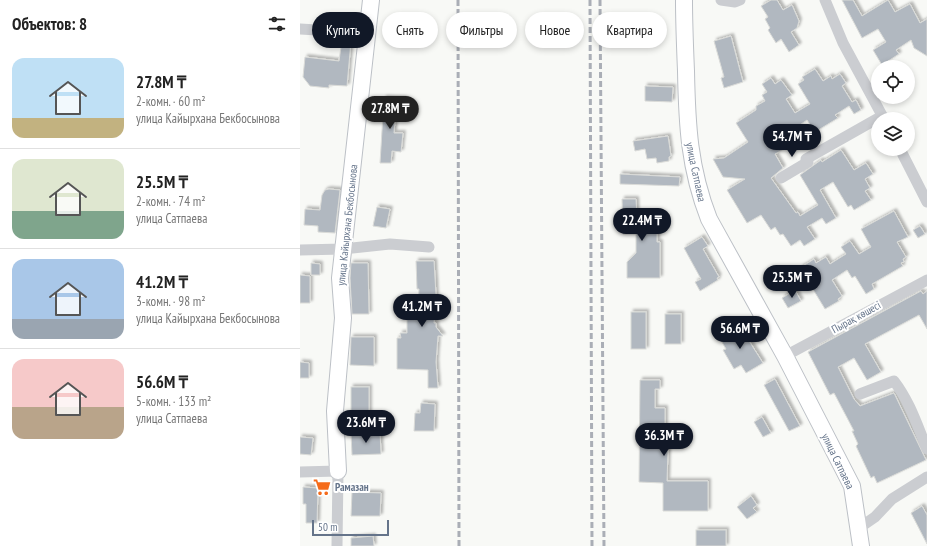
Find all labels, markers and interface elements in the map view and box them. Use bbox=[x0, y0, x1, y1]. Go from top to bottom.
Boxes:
chip: Купить bbox=[312, 12, 374, 48]
chip: Снять bbox=[382, 12, 438, 48]
chip: Фильтры bbox=[446, 12, 517, 48]
chip: Новое bbox=[525, 12, 584, 48]
chip: Квартира bbox=[592, 12, 667, 48]
text: Объектов: 8 bbox=[12, 13, 87, 35]
icon: filters bbox=[266, 13, 288, 35]
map controls bbox=[871, 60, 915, 156]
button: locate bbox=[871, 60, 915, 104]
text: 27.8M ₸ bbox=[136, 71, 186, 93]
icon: home bbox=[44, 74, 92, 122]
text: 2-комн. · 60 m² bbox=[136, 93, 206, 110]
pin: 27.8M ₸ bbox=[353, 96, 427, 130]
text: 27.8M ₸ bbox=[371, 100, 409, 117]
text: улица Кайырхана Бекбосынова bbox=[136, 110, 280, 127]
button: layers bbox=[871, 112, 915, 156]
pin: 54.7M ₸ bbox=[755, 124, 829, 158]
text: 54.7M ₸ bbox=[772, 128, 812, 145]
street label: улица Сатпаева bbox=[683, 141, 709, 203]
street label: улица Кайырхана Бекбосынова bbox=[334, 164, 360, 286]
text: 25.5M ₸ bbox=[136, 171, 188, 193]
icon: home bbox=[44, 175, 92, 223]
text: 2-комн. · 74 m² bbox=[136, 193, 206, 210]
pin: 22.4M ₸ bbox=[605, 208, 679, 242]
text: улица Сатпаева bbox=[136, 210, 207, 227]
text: 22.4M ₸ bbox=[622, 212, 662, 229]
pin: 25.5M ₸ bbox=[755, 265, 829, 299]
text: 25.5M ₸ bbox=[772, 269, 812, 286]
text: 41.2M ₸ bbox=[136, 271, 188, 293]
icon: home bbox=[44, 275, 92, 323]
text: 3-комн. · 98 m² bbox=[136, 293, 206, 310]
pin: 41.2M ₸ bbox=[385, 294, 459, 328]
text: 41.2M ₸ bbox=[402, 298, 442, 315]
street label: Пырақ көшесі bbox=[829, 298, 883, 336]
text: улица Кайырхана Бекбосынова bbox=[136, 310, 280, 327]
pin: 56.6M ₸ bbox=[703, 316, 777, 350]
text: 56.6M ₸ bbox=[720, 320, 760, 337]
text: 56.6M ₸ bbox=[136, 371, 188, 393]
icon: home bbox=[44, 375, 92, 423]
text: 5-комн. · 133 m² bbox=[136, 393, 211, 410]
text: улица Сатпаева bbox=[136, 410, 207, 427]
pin: 23.6M ₸ bbox=[329, 410, 403, 444]
text: 23.6M ₸ bbox=[346, 414, 386, 431]
pin: 36.3M ₸ bbox=[627, 423, 701, 457]
text: 36.3M ₸ bbox=[644, 427, 684, 444]
street label: улица Сатпаева bbox=[818, 431, 858, 491]
supermarket icon: Рамазан bbox=[312, 477, 332, 497]
place label: Рамазан bbox=[335, 480, 369, 494]
scale bar bbox=[312, 518, 389, 537]
text: 50 m bbox=[318, 520, 337, 534]

